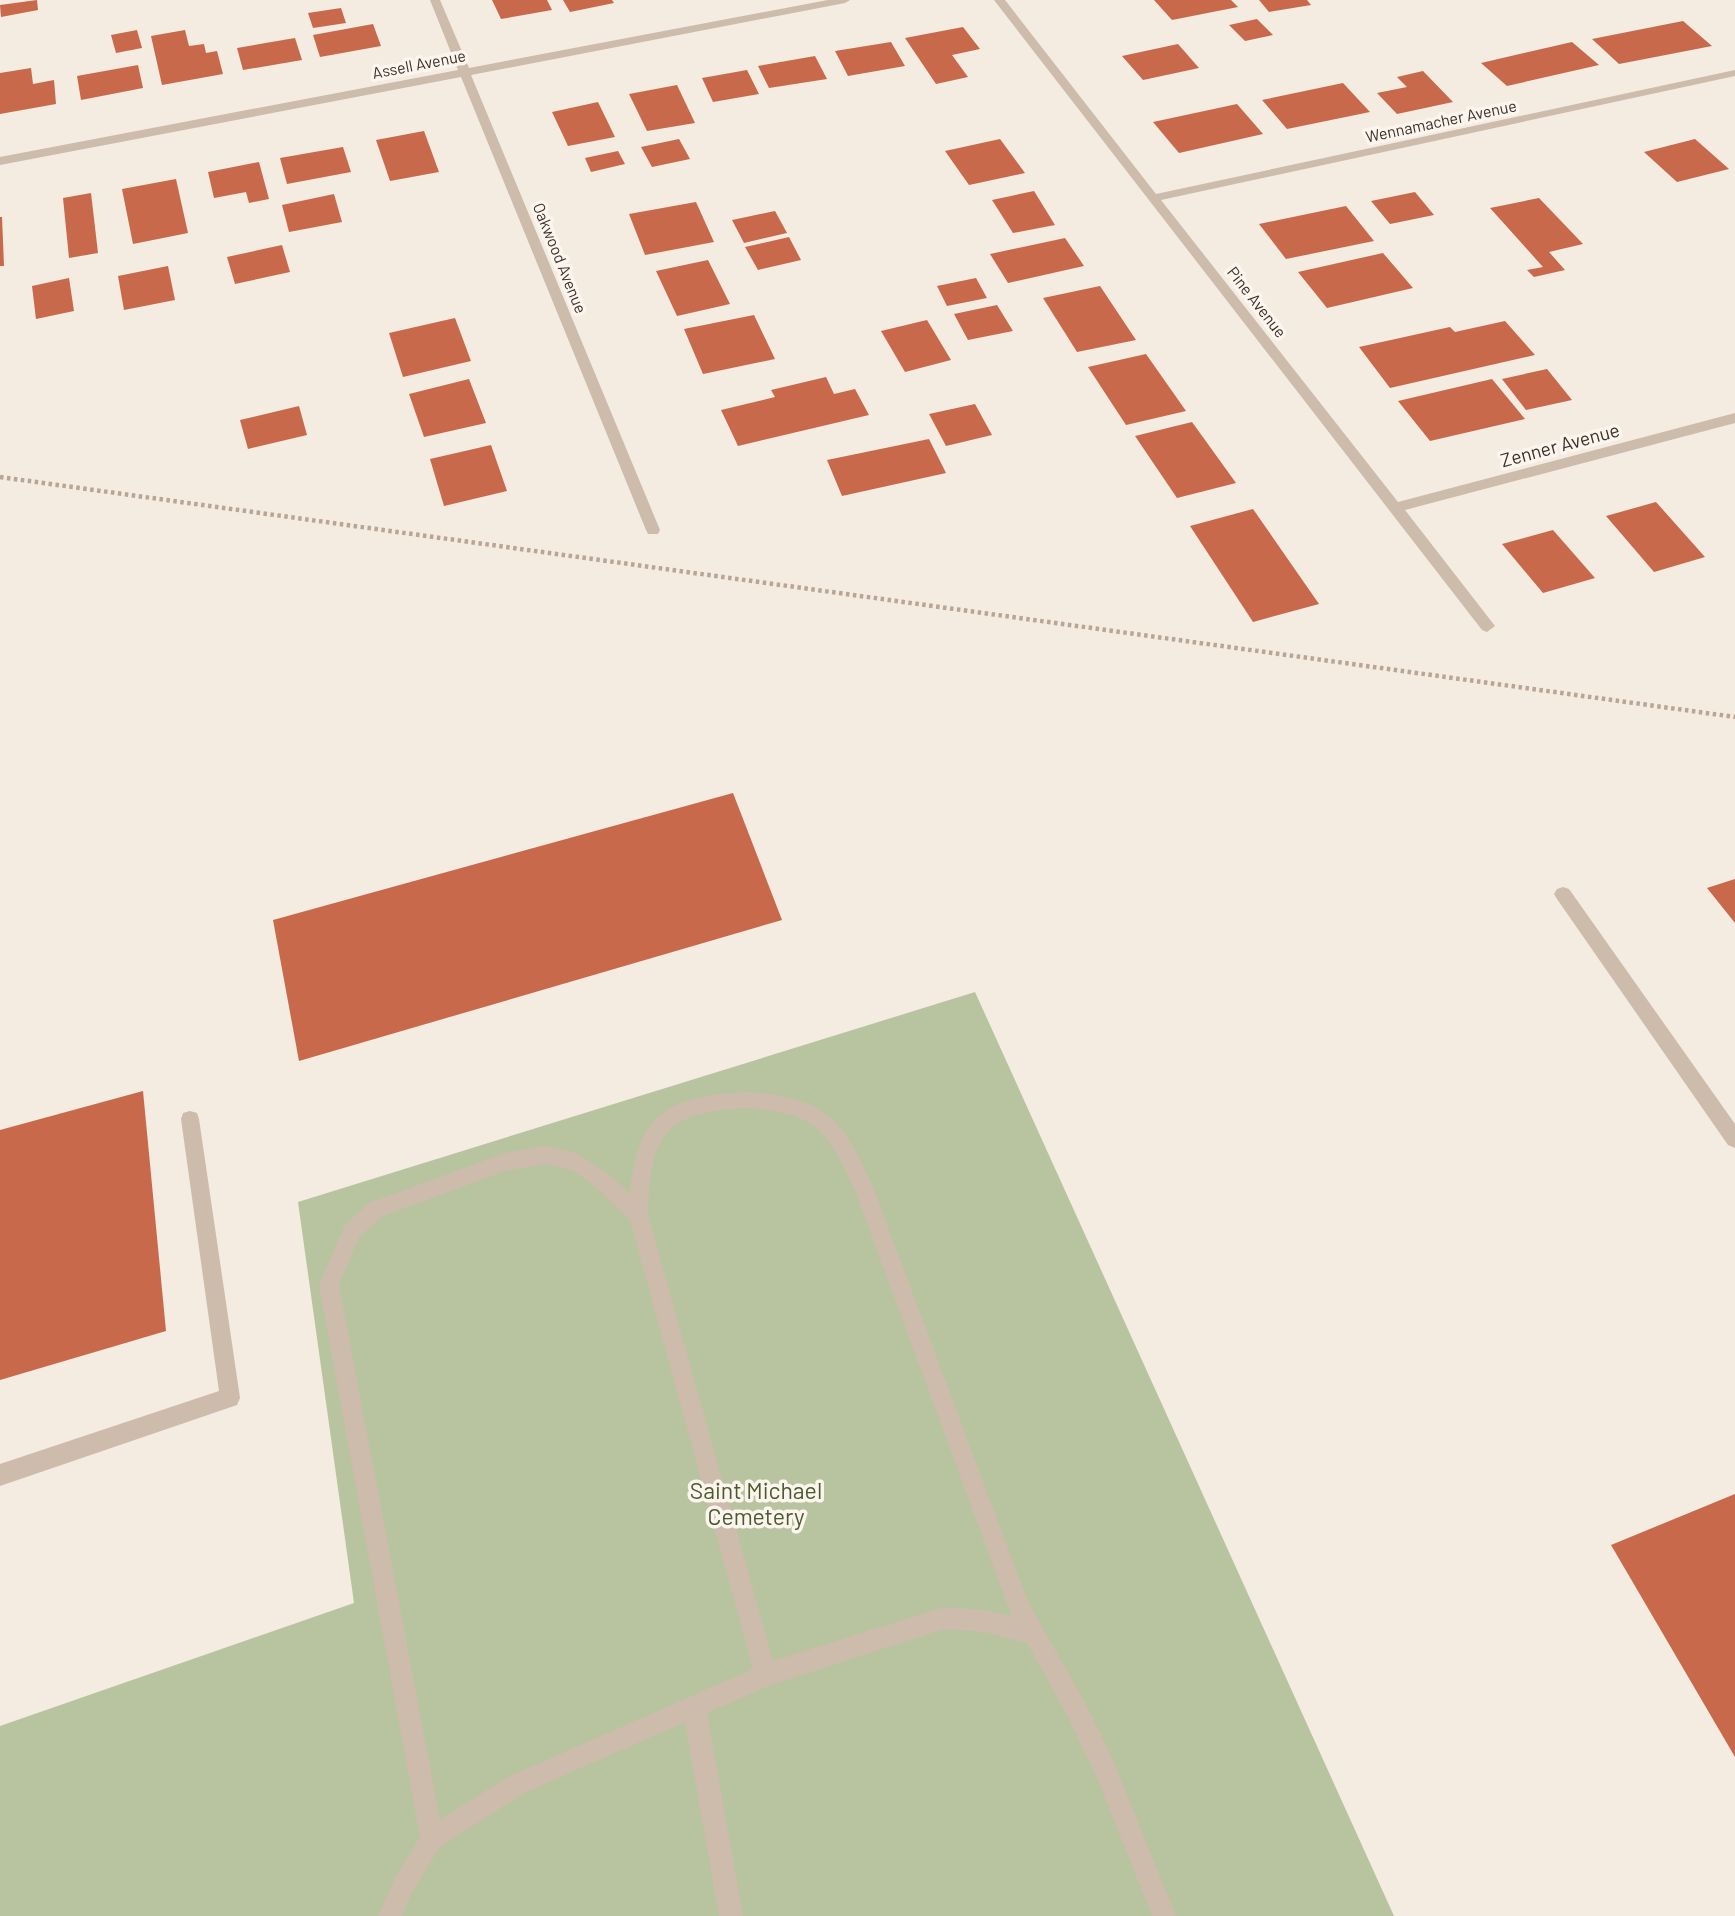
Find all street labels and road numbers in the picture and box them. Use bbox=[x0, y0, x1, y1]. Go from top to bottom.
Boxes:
street label: Assell Avenue bbox=[371, 45, 467, 82]
street label: Wennamacher Avenue bbox=[1364, 95, 1518, 146]
street label: Oakwood Avenue bbox=[530, 200, 591, 316]
street label: Pine Avenue bbox=[1224, 262, 1291, 341]
street label: Zenner Avenue bbox=[1498, 418, 1622, 471]

